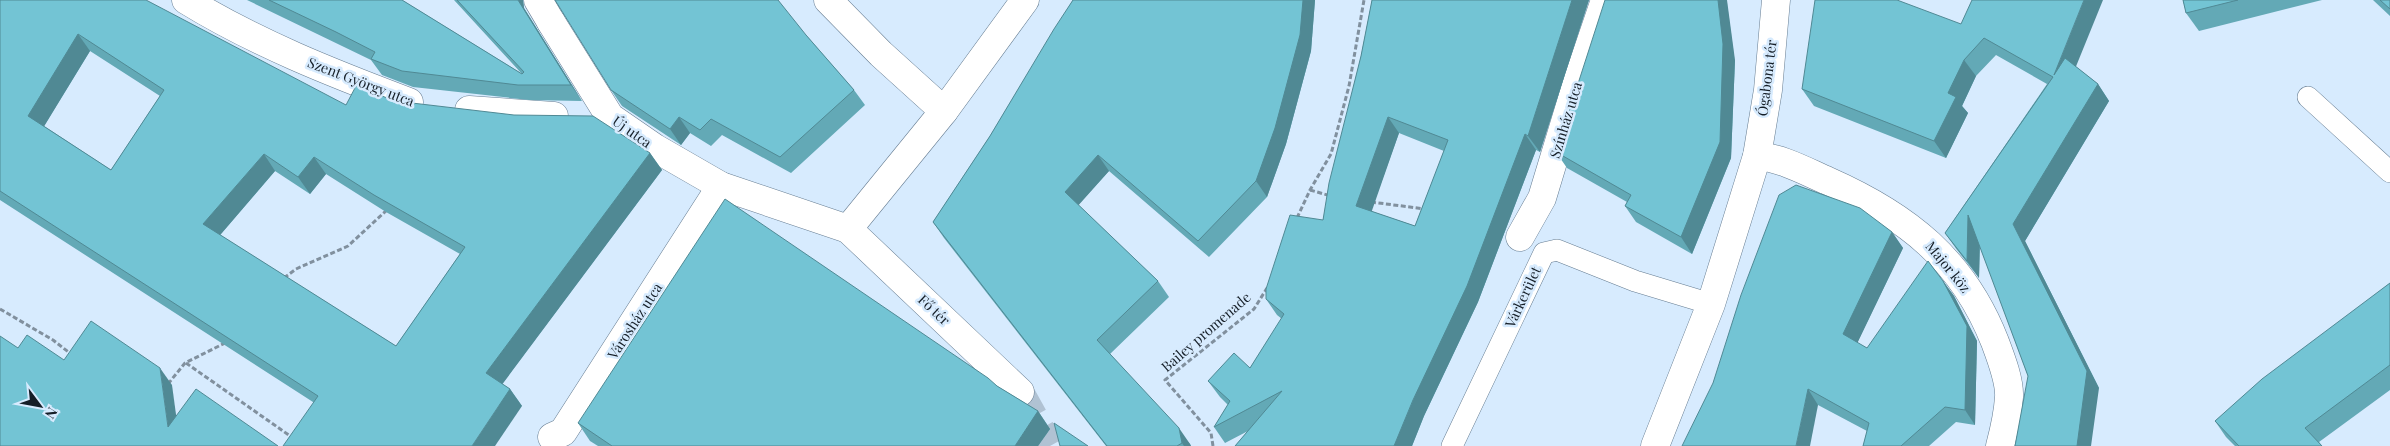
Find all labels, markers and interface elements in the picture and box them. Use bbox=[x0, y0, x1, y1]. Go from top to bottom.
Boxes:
street label: Ógabona tér bbox=[1752, 38, 1781, 117]
street label: Szent György utca bbox=[305, 52, 417, 111]
street label: Színház utca bbox=[1545, 79, 1586, 160]
street label: Új utca bbox=[609, 111, 656, 152]
street label: Major köz bbox=[1922, 237, 1975, 297]
street label: Várkerület bbox=[1500, 262, 1545, 331]
street label: Városház utca bbox=[602, 279, 666, 363]
street label: Bailey promenade bbox=[1157, 288, 1254, 376]
street label: Fő tér bbox=[914, 290, 955, 330]
north arrow bbox=[15, 381, 65, 431]
text: N bbox=[41, 404, 62, 422]

